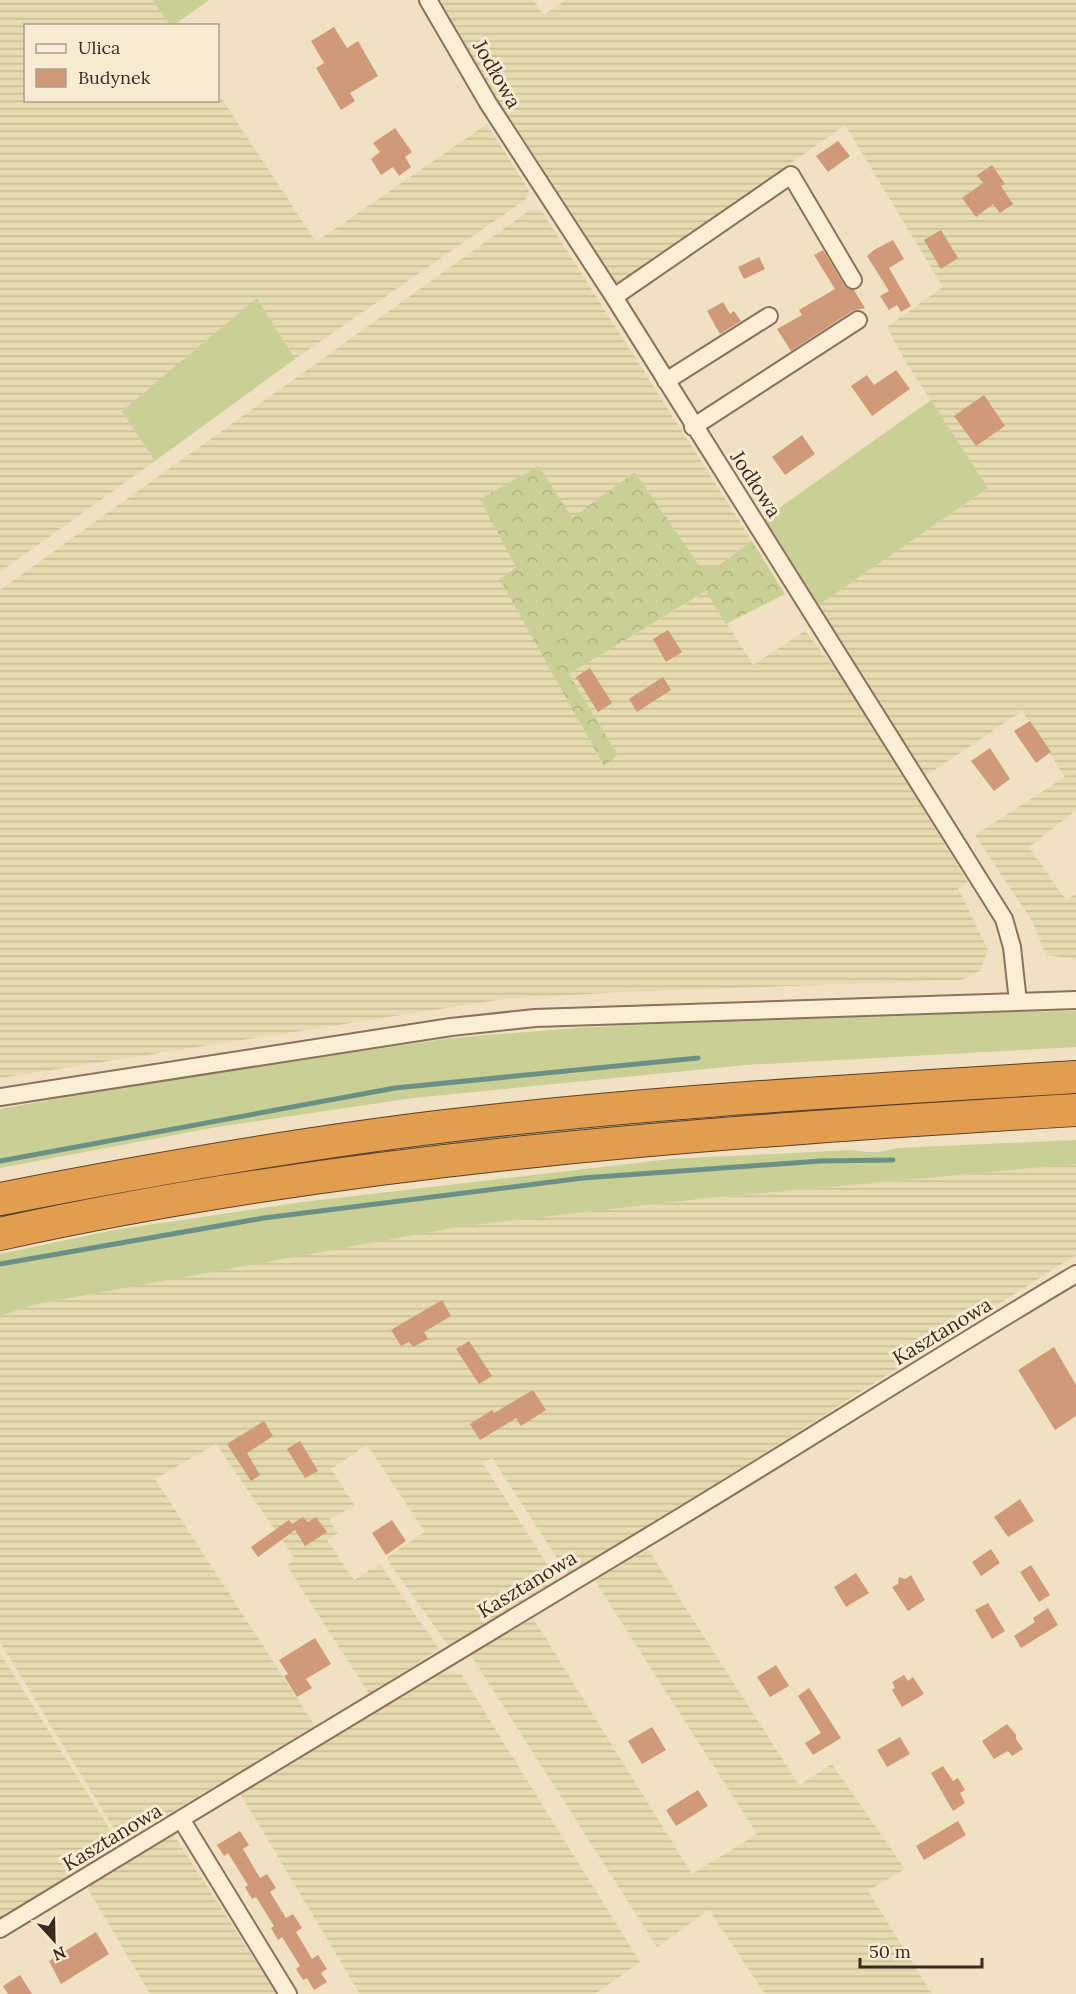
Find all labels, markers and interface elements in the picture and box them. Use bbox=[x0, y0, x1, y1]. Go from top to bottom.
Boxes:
legend bbox=[24, 24, 219, 102]
street label: Jodłowa bbox=[467, 34, 527, 112]
text: Ulica bbox=[78, 36, 120, 59]
text: Budynek bbox=[78, 66, 151, 89]
street label: Jodłowa bbox=[725, 445, 787, 522]
street label: Kasztanowa bbox=[888, 1291, 996, 1370]
street label: Kasztanowa bbox=[473, 1544, 581, 1623]
street label: Kasztanowa bbox=[58, 1797, 166, 1876]
north arrow bbox=[24, 1910, 84, 1970]
scale bar bbox=[860, 1931, 982, 1969]
text: 50 m bbox=[869, 1940, 911, 1963]
text: N bbox=[50, 1942, 69, 1965]

